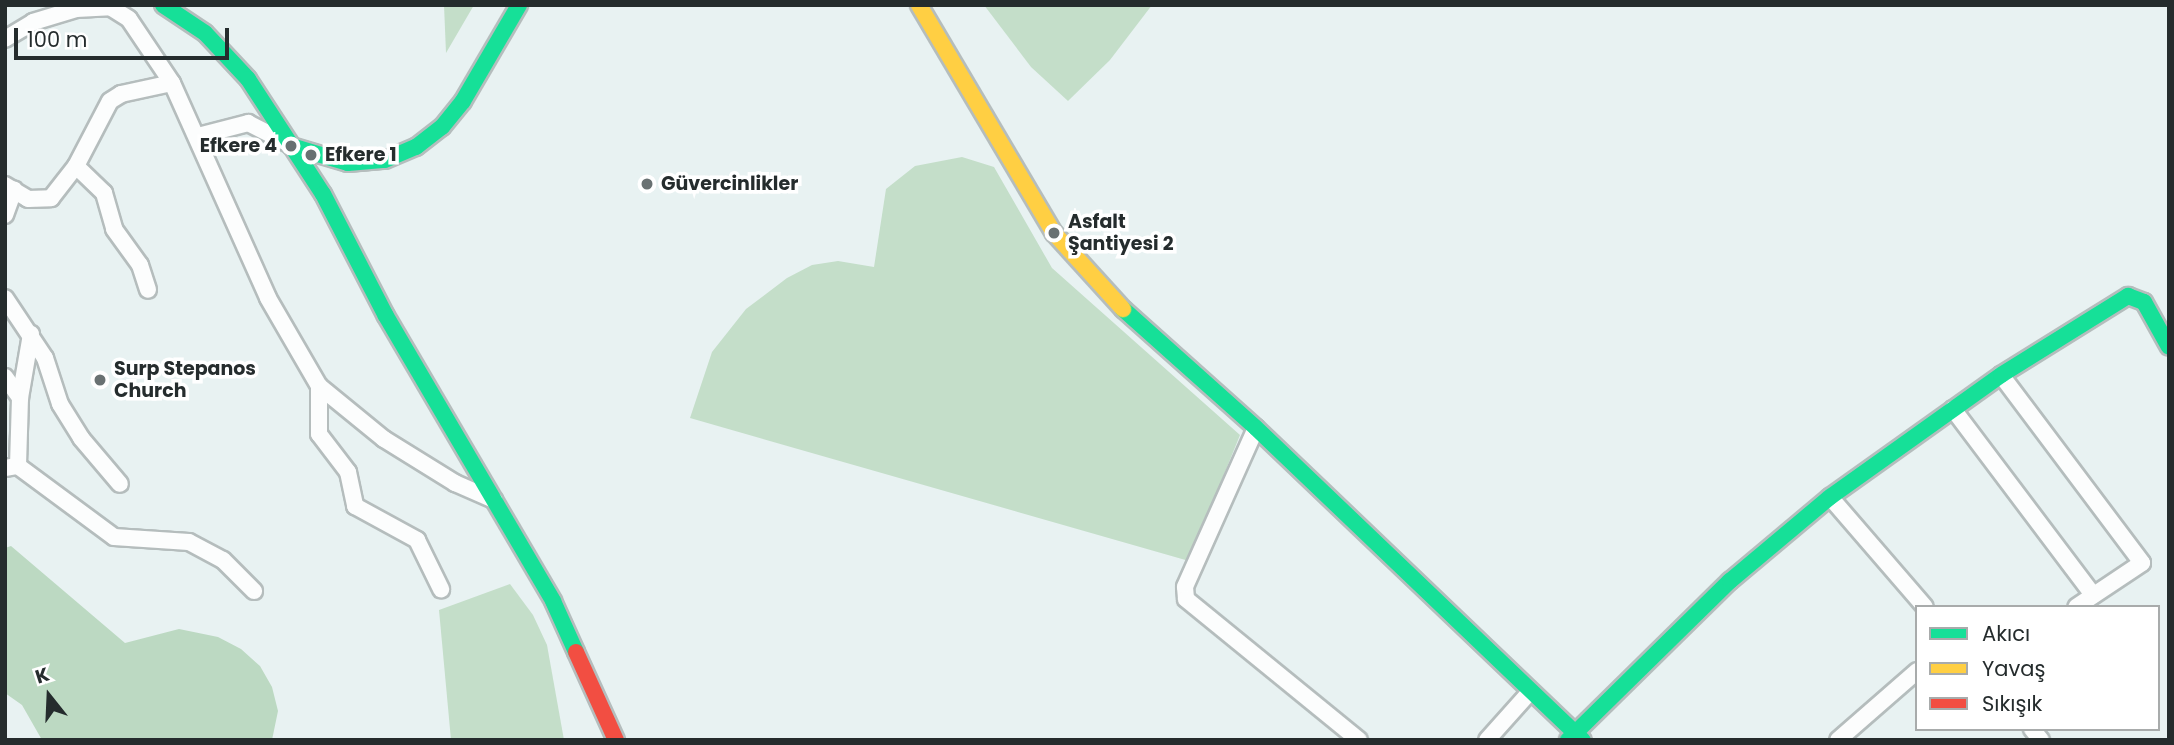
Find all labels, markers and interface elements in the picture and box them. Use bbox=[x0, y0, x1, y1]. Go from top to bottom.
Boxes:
scale bar bbox=[18, 14, 233, 58]
text: 100 m bbox=[27, 25, 87, 54]
place label: Efkere 4 bbox=[200, 135, 277, 157]
marker: Efkere 4 bbox=[283, 138, 299, 154]
place label: Efkere 1 bbox=[325, 144, 397, 166]
marker: Efkere 1 bbox=[303, 147, 319, 163]
place label: Güvercinlikler bbox=[661, 173, 798, 195]
marker: Güvercinlikler bbox=[639, 176, 655, 192]
place label: Asfalt Şantiyesi 2 bbox=[1068, 211, 1174, 255]
marker: Asfalt Şantiyesi 2 bbox=[1046, 225, 1062, 241]
place label: Surp Stepanos Church bbox=[114, 358, 256, 402]
marker: Surp Stepanos Church bbox=[92, 372, 108, 388]
legend bbox=[1915, 605, 2160, 731]
text: Akıcı bbox=[1982, 619, 2030, 648]
text: Yavaş bbox=[1982, 654, 2045, 683]
north arrow bbox=[14, 661, 84, 731]
text: K bbox=[32, 661, 53, 690]
text: Sıkışık bbox=[1982, 689, 2042, 718]

